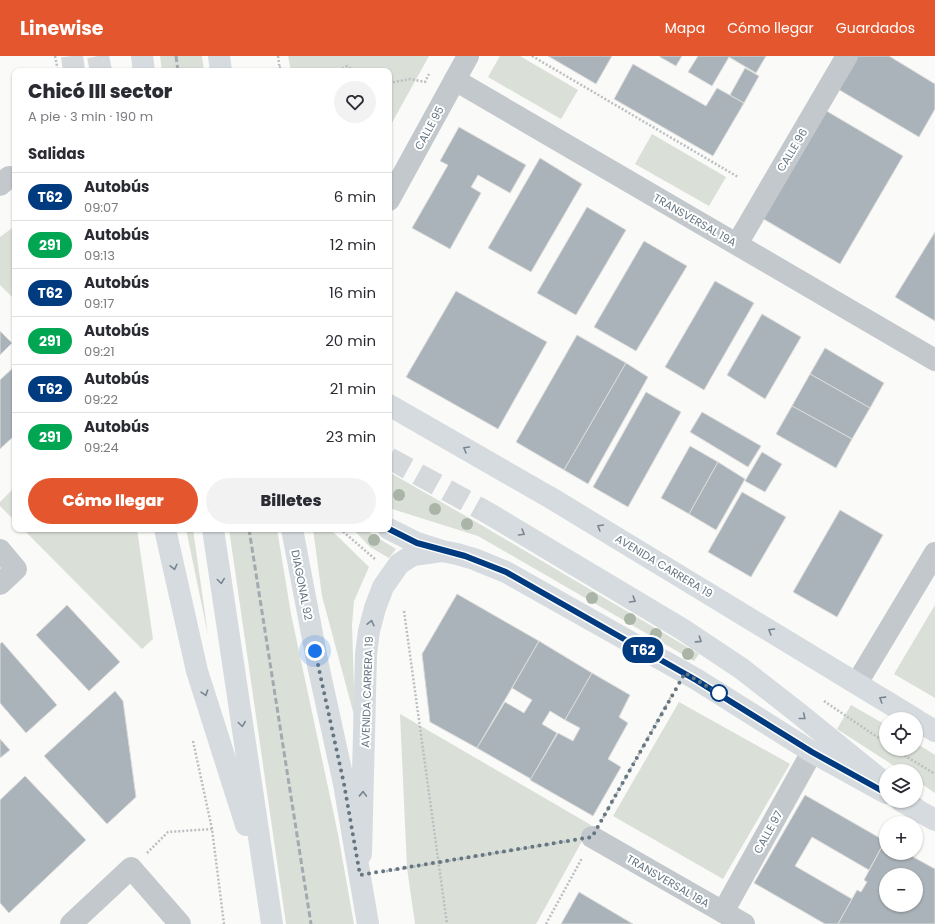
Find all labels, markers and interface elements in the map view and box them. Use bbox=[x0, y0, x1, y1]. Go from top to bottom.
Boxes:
text: Linewise bbox=[20, 15, 104, 42]
text: Mapa bbox=[665, 18, 705, 38]
text: Cómo llegar bbox=[727, 18, 814, 38]
text: Guardados bbox=[836, 18, 915, 38]
text: Chicó III sector bbox=[28, 78, 172, 105]
button: heart bbox=[334, 81, 376, 123]
street label: CALLE 95 bbox=[410, 103, 448, 153]
text: A pie · 3 min · 190 m bbox=[28, 107, 153, 126]
street label: CALLE 96 bbox=[773, 125, 811, 175]
text: Salidas bbox=[28, 143, 85, 164]
text: Autobús bbox=[84, 176, 149, 197]
text: 6 min bbox=[334, 186, 376, 207]
text: T62 bbox=[37, 187, 63, 207]
street label: TRANSVERSAL 19A bbox=[651, 190, 740, 251]
text: 09:07 bbox=[84, 198, 118, 217]
text: Autobús bbox=[84, 224, 149, 245]
text: 12 min bbox=[330, 234, 376, 255]
text: 291 bbox=[39, 235, 61, 255]
text: 09:13 bbox=[84, 246, 115, 265]
text: Autobús bbox=[84, 272, 149, 293]
text: 16 min bbox=[329, 282, 376, 303]
text: T62 bbox=[37, 283, 63, 303]
text: 09:17 bbox=[84, 294, 114, 313]
text: Autobús bbox=[84, 320, 149, 341]
text: 20 min bbox=[325, 330, 376, 351]
text: 291 bbox=[39, 331, 61, 351]
text: 09:21 bbox=[84, 342, 115, 361]
text: Autobús bbox=[84, 368, 149, 389]
text: 21 min bbox=[330, 378, 376, 399]
text: T62 bbox=[37, 379, 63, 399]
text: 09:22 bbox=[84, 390, 118, 409]
text: Autobús bbox=[84, 416, 149, 437]
text: 23 min bbox=[326, 426, 376, 447]
text: 291 bbox=[39, 427, 61, 447]
text: 09:24 bbox=[84, 438, 119, 457]
one-way arrow bbox=[463, 447, 470, 454]
button: Cómo llegar bbox=[28, 478, 198, 524]
button: Billetes bbox=[206, 478, 376, 524]
one-way arrow bbox=[597, 524, 604, 532]
one-way arrow bbox=[518, 528, 525, 535]
street label: AVENIDA CARRERA 19 bbox=[612, 530, 716, 602]
street label: DIAGONAL 92 bbox=[287, 549, 317, 621]
one-way arrow bbox=[169, 564, 177, 570]
one-way arrow bbox=[216, 578, 225, 585]
one-way arrow bbox=[629, 595, 636, 602]
one-way arrow bbox=[367, 620, 375, 626]
one-way arrow bbox=[768, 628, 775, 636]
one-way arrow bbox=[694, 635, 701, 642]
street label: AVENIDA CARRERA 19 bbox=[357, 636, 377, 748]
line badge: T62 bbox=[620, 637, 666, 663]
text: T62 bbox=[630, 640, 656, 660]
your location bbox=[305, 641, 325, 661]
unlabelled marker bbox=[710, 684, 728, 702]
one-way arrow bbox=[200, 690, 208, 697]
one-way arrow bbox=[879, 696, 886, 703]
one-way arrow bbox=[799, 712, 806, 719]
map controls bbox=[879, 712, 923, 912]
button: locate bbox=[879, 712, 923, 756]
one-way arrow bbox=[237, 721, 246, 727]
button: layers bbox=[879, 764, 923, 808]
one-way arrow bbox=[359, 791, 367, 797]
street label: CALLE 97 bbox=[750, 808, 786, 856]
button: + bbox=[879, 816, 923, 860]
street label: TRANSVERSAL 18A bbox=[624, 851, 713, 912]
button: − bbox=[879, 868, 923, 912]

